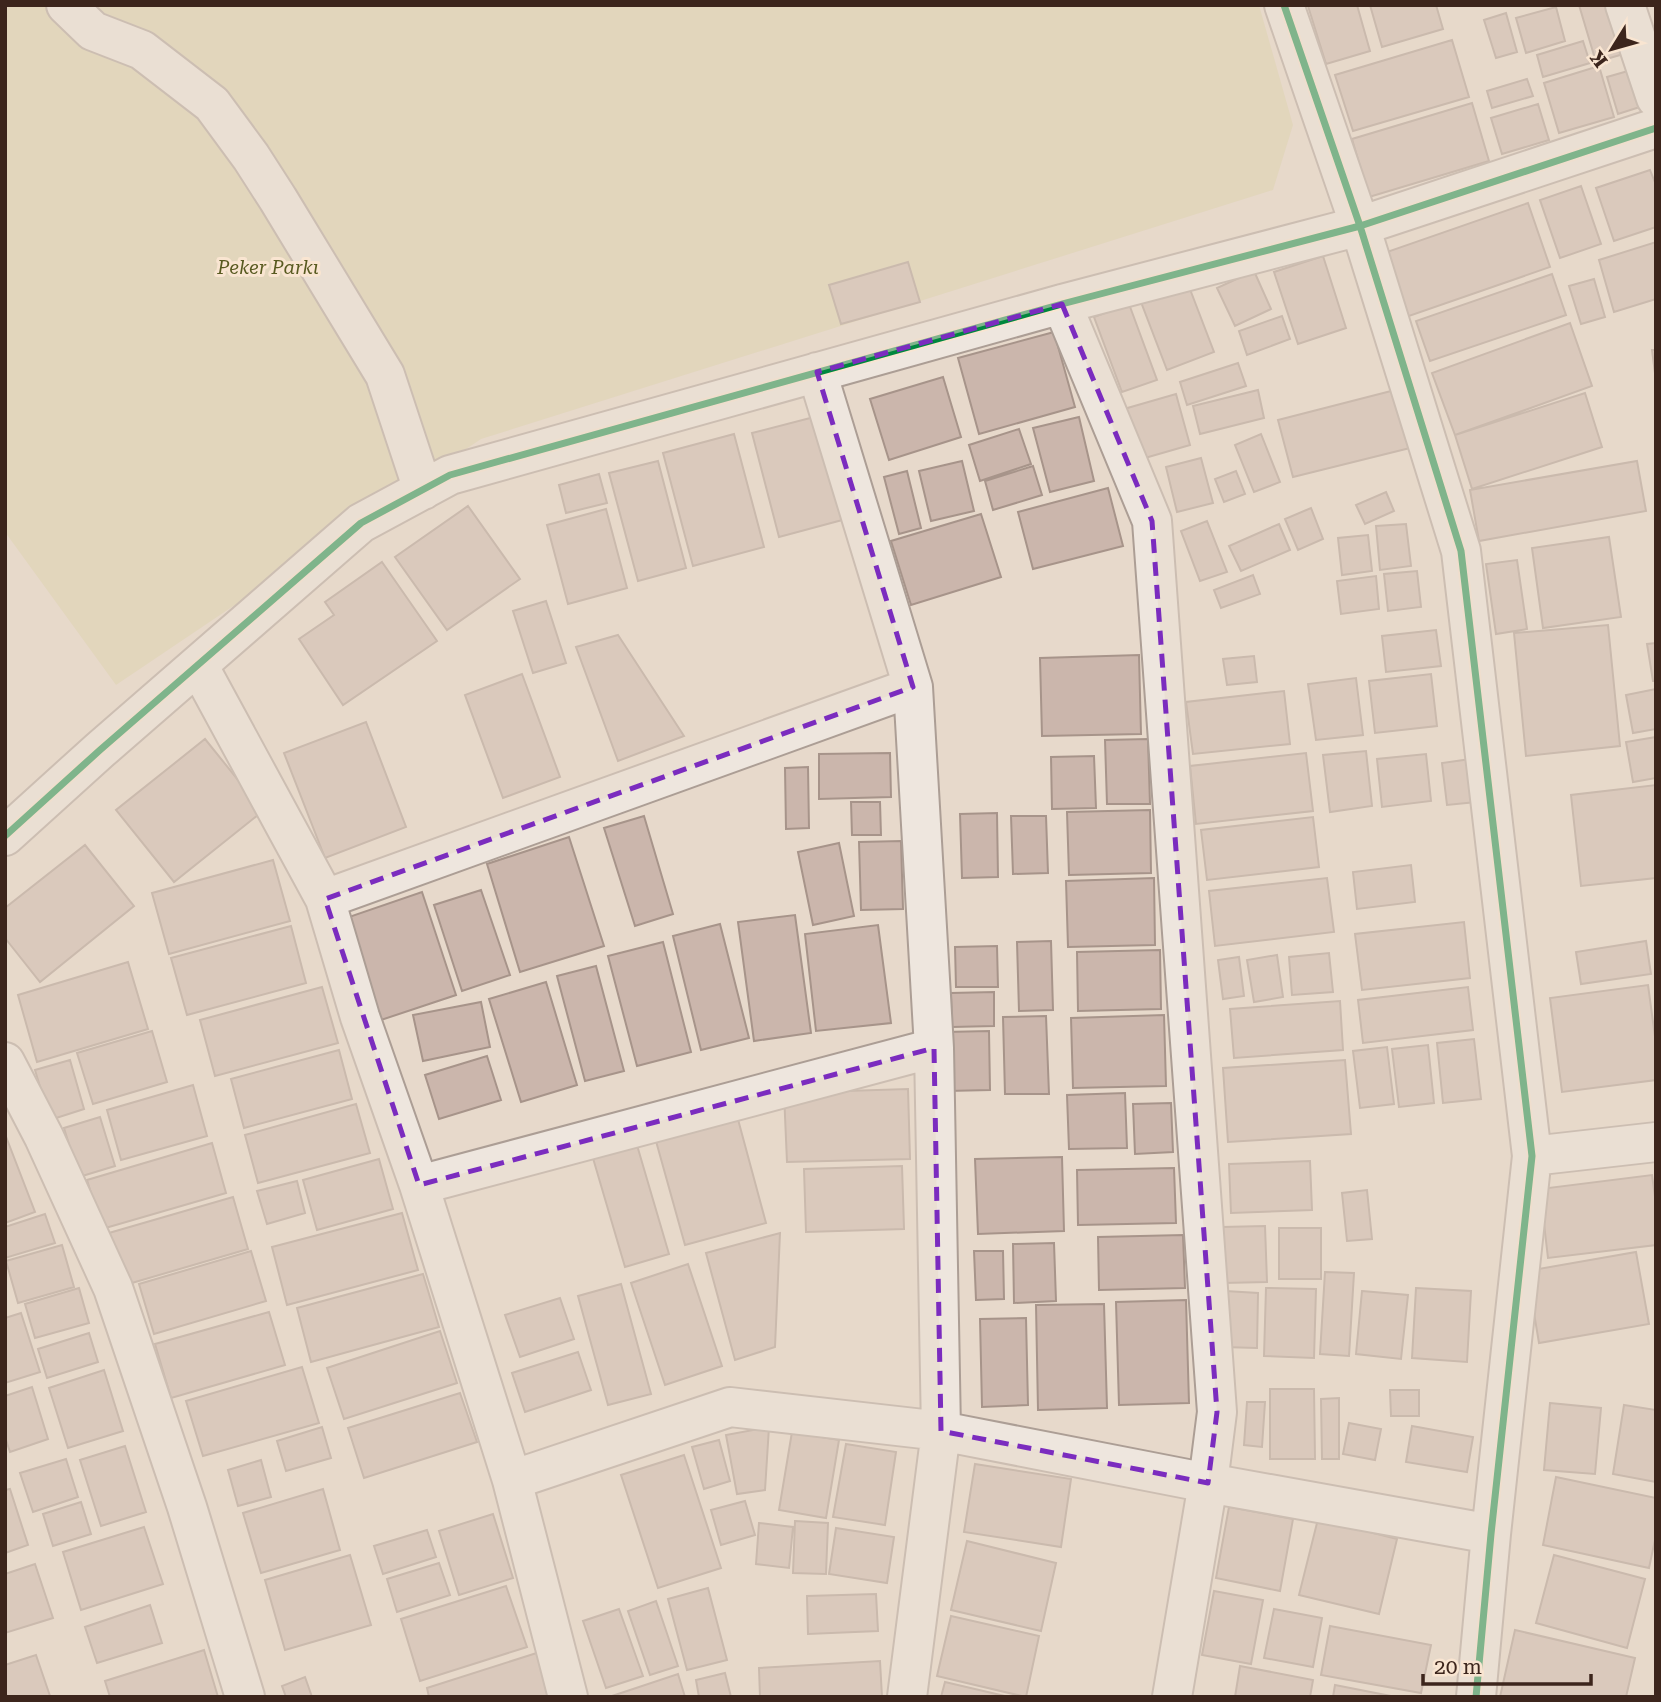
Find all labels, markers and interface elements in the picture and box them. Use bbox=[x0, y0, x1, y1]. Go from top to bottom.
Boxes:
north arrow bbox=[1577, 14, 1647, 84]
text: K bbox=[1585, 46, 1613, 72]
park label: Peker Parkı bbox=[216, 256, 319, 279]
scale bar bbox=[1423, 1642, 1591, 1686]
text: 20 m bbox=[1434, 1655, 1482, 1679]

